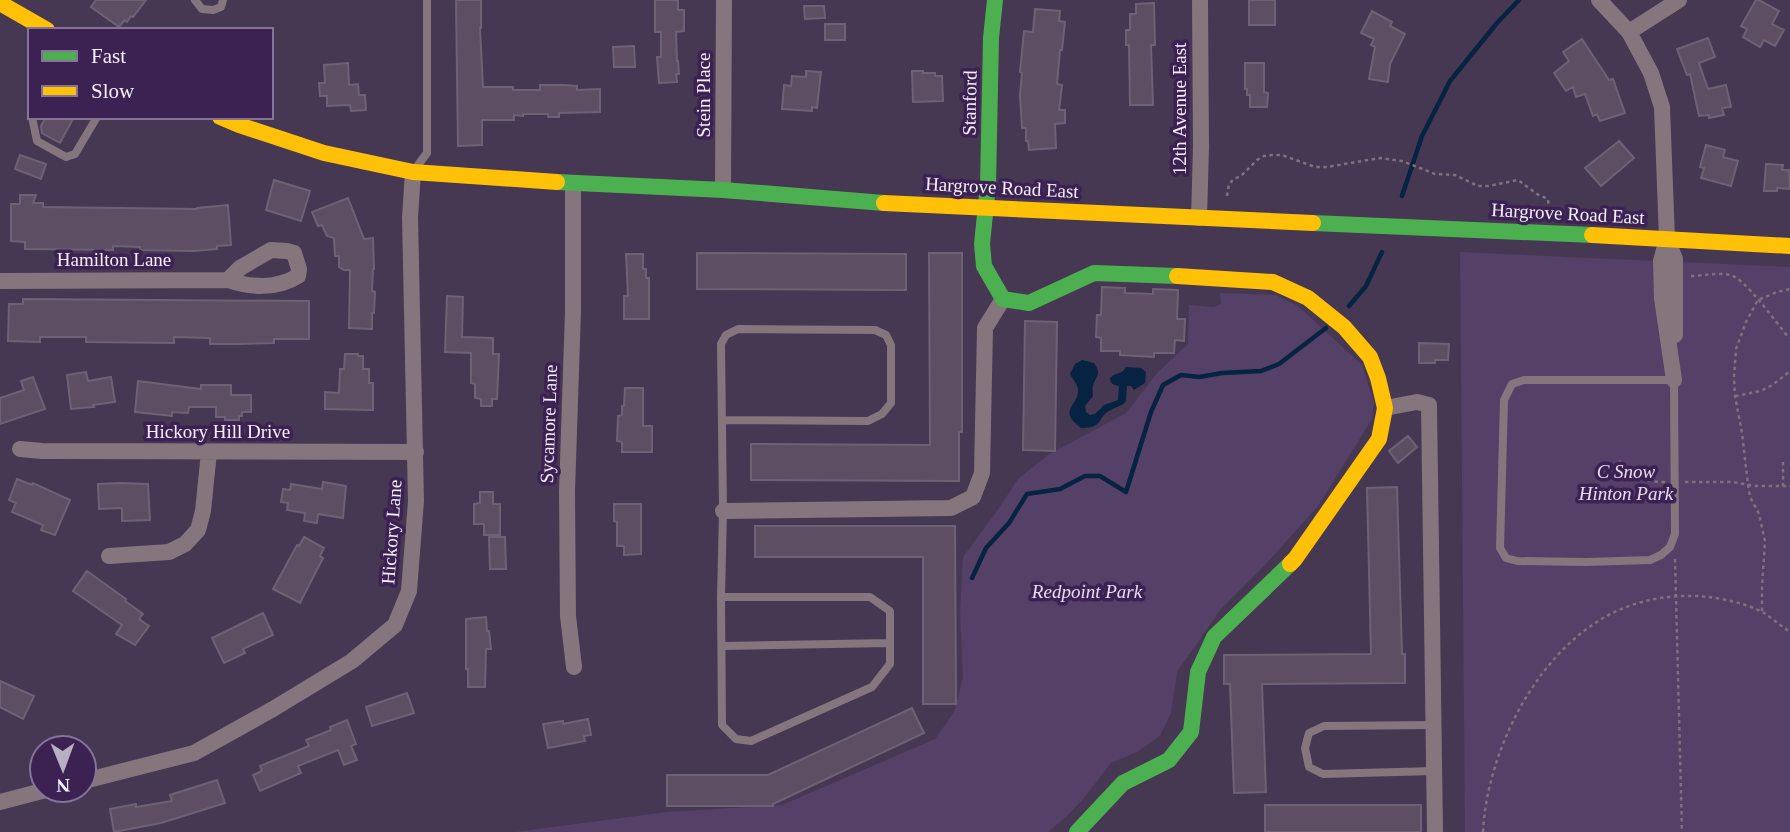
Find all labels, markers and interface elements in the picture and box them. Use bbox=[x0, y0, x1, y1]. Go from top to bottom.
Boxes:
legend bbox=[28, 28, 273, 119]
street label: 12th Avenue East bbox=[1169, 42, 1190, 175]
text: Fast bbox=[91, 44, 126, 68]
street label: Stein Place bbox=[693, 53, 714, 137]
street label: Stanford bbox=[958, 70, 981, 136]
text: Slow bbox=[91, 79, 135, 103]
street label: Hargrove Road East bbox=[925, 173, 1080, 202]
street label: Hargrove Road East bbox=[1491, 199, 1646, 228]
street label: Hamilton Lane bbox=[57, 249, 171, 270]
street label: Sycamore Lane bbox=[536, 364, 561, 484]
street label: Hickory Hill Drive bbox=[146, 421, 290, 442]
park label: C Snow Hinton Park bbox=[1578, 461, 1674, 504]
street label: Hickory Lane bbox=[377, 479, 406, 585]
park label: Redpoint Park bbox=[1031, 581, 1143, 602]
north arrow bbox=[28, 734, 98, 804]
text: N bbox=[56, 775, 70, 796]

